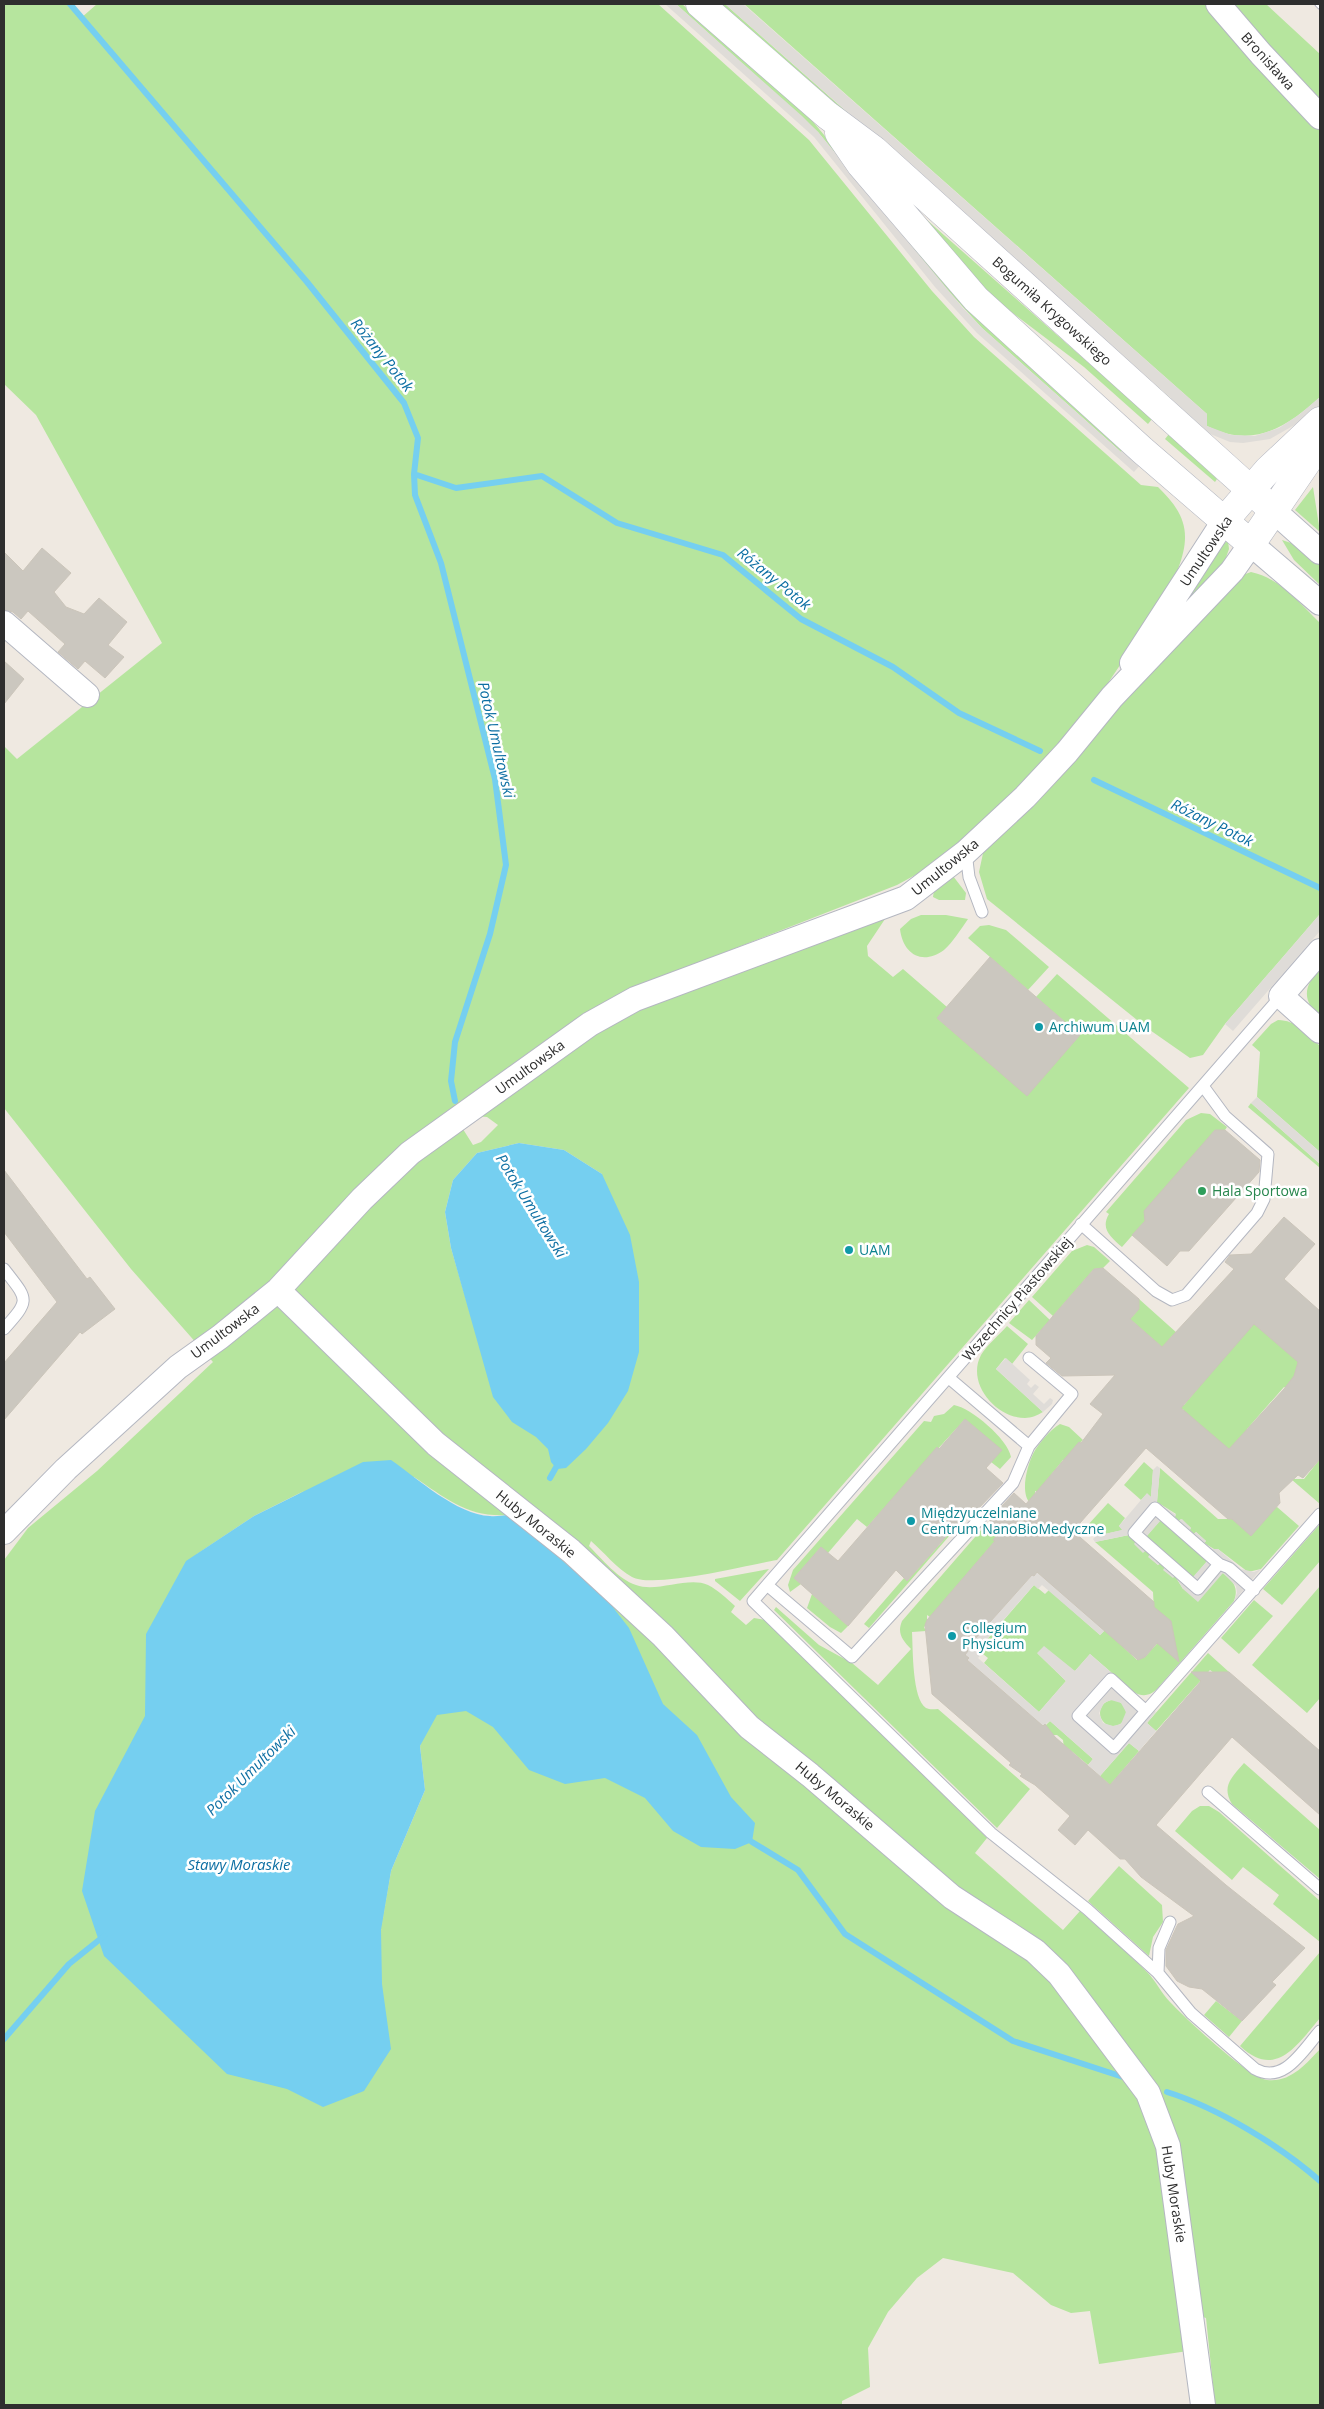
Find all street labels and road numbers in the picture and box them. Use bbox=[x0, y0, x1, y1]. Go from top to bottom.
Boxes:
street label: Bronisława bbox=[1237, 28, 1299, 94]
street label: Bogumiła Krygowskiego bbox=[988, 252, 1116, 369]
street label: Umultowska bbox=[1175, 512, 1236, 590]
street label: Umultowska bbox=[907, 834, 982, 900]
street label: Umultowska bbox=[491, 1035, 568, 1098]
street label: Wszechnicy Piastowskiej bbox=[957, 1233, 1076, 1365]
street label: Umultowska bbox=[186, 1299, 263, 1363]
street label: Huby Moraskie bbox=[492, 1485, 581, 1562]
street label: Huby Moraskie bbox=[792, 1757, 879, 1834]
street label: Huby Moraskie bbox=[1157, 2144, 1192, 2244]

